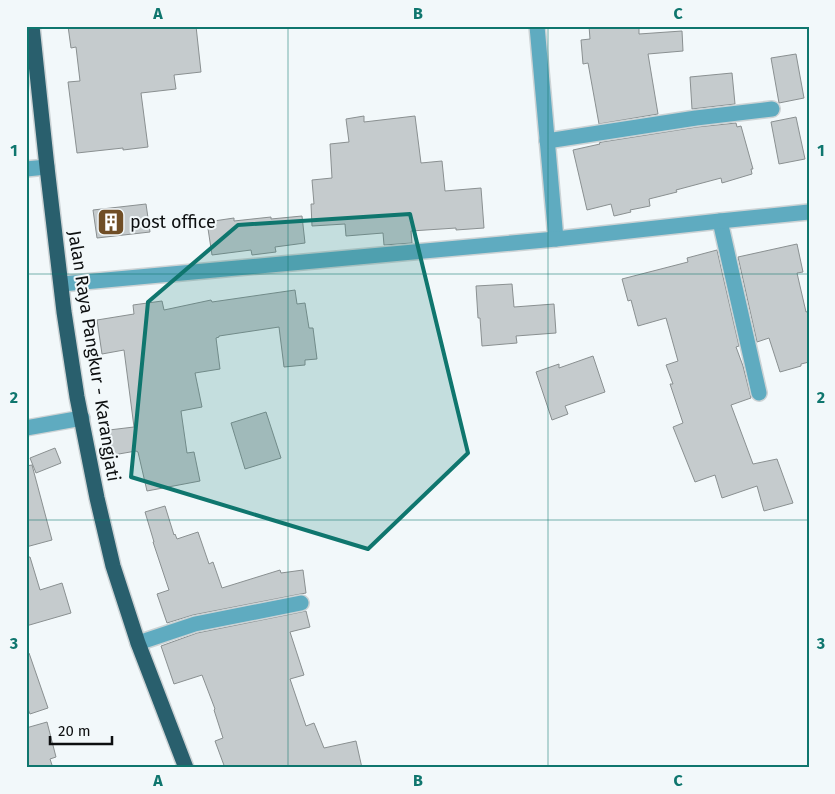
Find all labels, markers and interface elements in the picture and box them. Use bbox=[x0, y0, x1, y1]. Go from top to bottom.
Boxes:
text: A bbox=[152, 4, 163, 23]
text: B bbox=[413, 4, 423, 23]
text: C bbox=[673, 4, 683, 23]
text: 1 bbox=[10, 141, 18, 160]
text: 1 bbox=[817, 141, 825, 160]
building icon: post office bbox=[96, 207, 126, 237]
place label: post office bbox=[130, 211, 216, 233]
street label: Jalan Raya Pangkur - Karangjati bbox=[63, 229, 125, 483]
text: 2 bbox=[10, 388, 18, 407]
text: 2 bbox=[817, 388, 825, 407]
text: 3 bbox=[9, 634, 18, 653]
text: 3 bbox=[816, 634, 825, 653]
scale bar bbox=[50, 714, 112, 746]
text: 20 m bbox=[58, 722, 91, 740]
text: A bbox=[152, 771, 163, 790]
text: B bbox=[413, 771, 423, 790]
text: C bbox=[673, 771, 683, 790]

